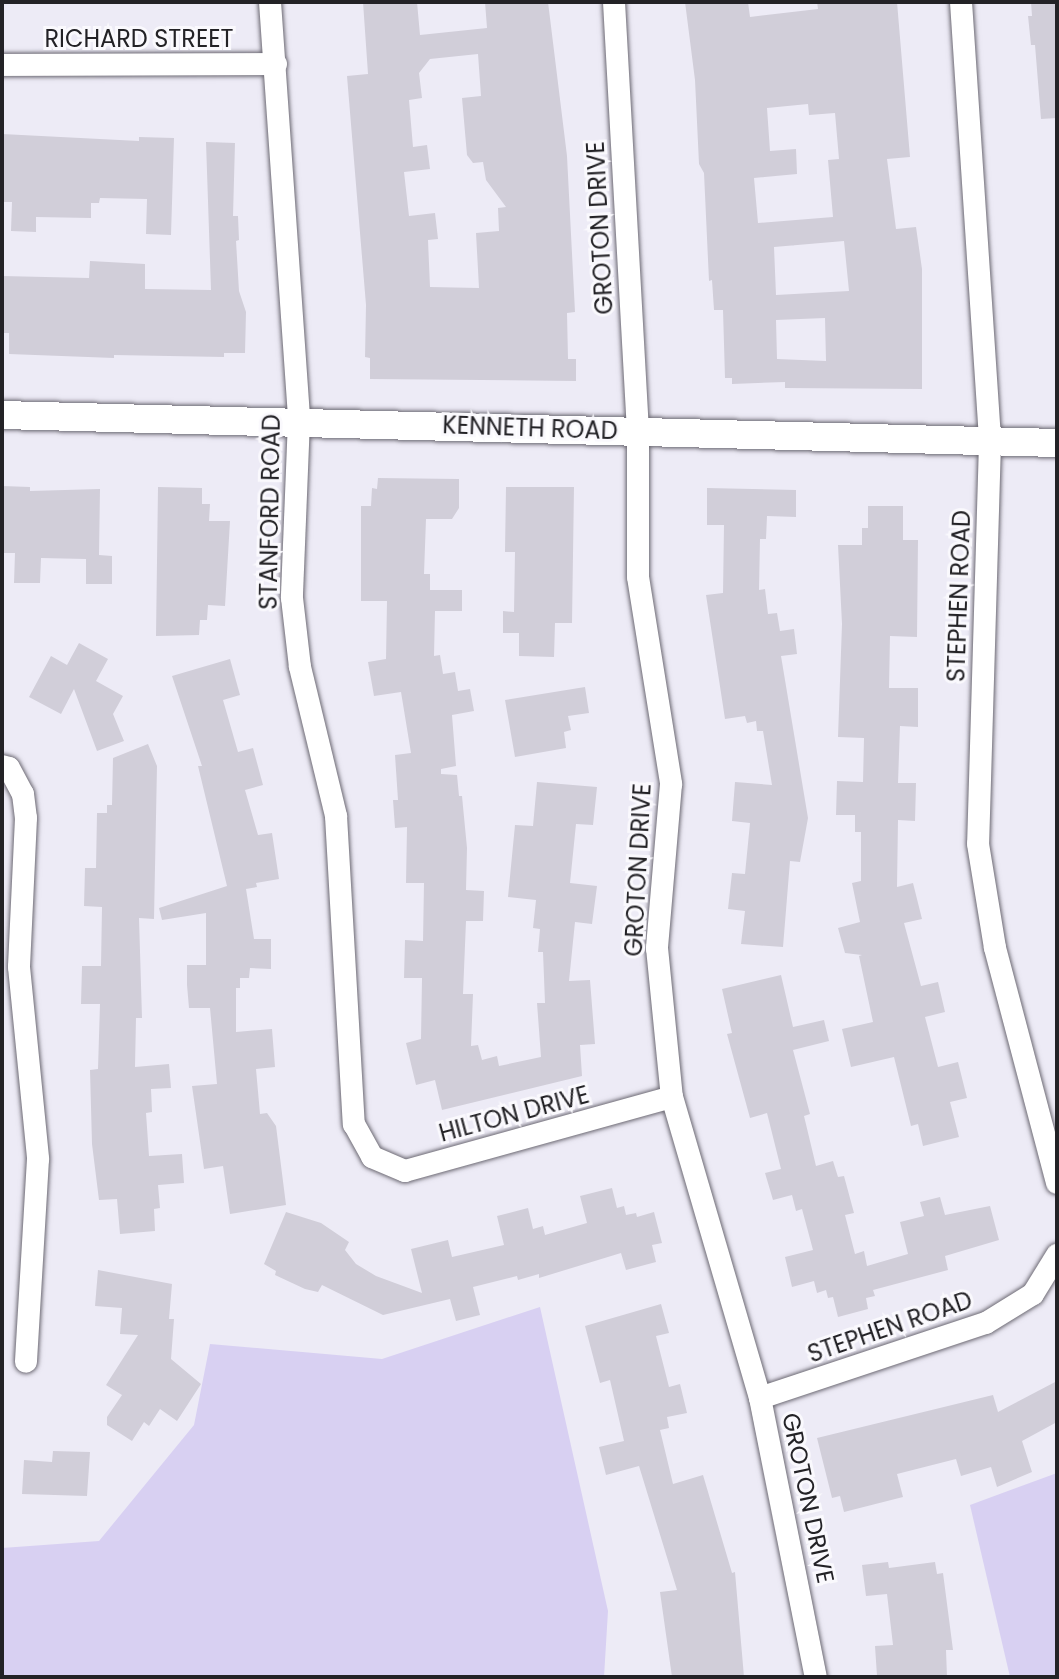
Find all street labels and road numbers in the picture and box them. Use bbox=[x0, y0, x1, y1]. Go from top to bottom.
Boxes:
street label: RICHARD STREET bbox=[44, 25, 234, 53]
street label: GROTON DRIVE bbox=[581, 141, 619, 315]
street label: KENNETH ROAD bbox=[442, 411, 618, 445]
street label: STANFORD ROAD bbox=[254, 414, 286, 610]
street label: STEPHEN ROAD bbox=[942, 510, 976, 682]
street label: GROTON DRIVE bbox=[619, 783, 657, 957]
street label: HILTON DRIVE bbox=[436, 1080, 592, 1148]
street label: STEPHEN ROAD bbox=[804, 1285, 976, 1369]
street label: GROTON DRIVE bbox=[776, 1410, 840, 1586]

